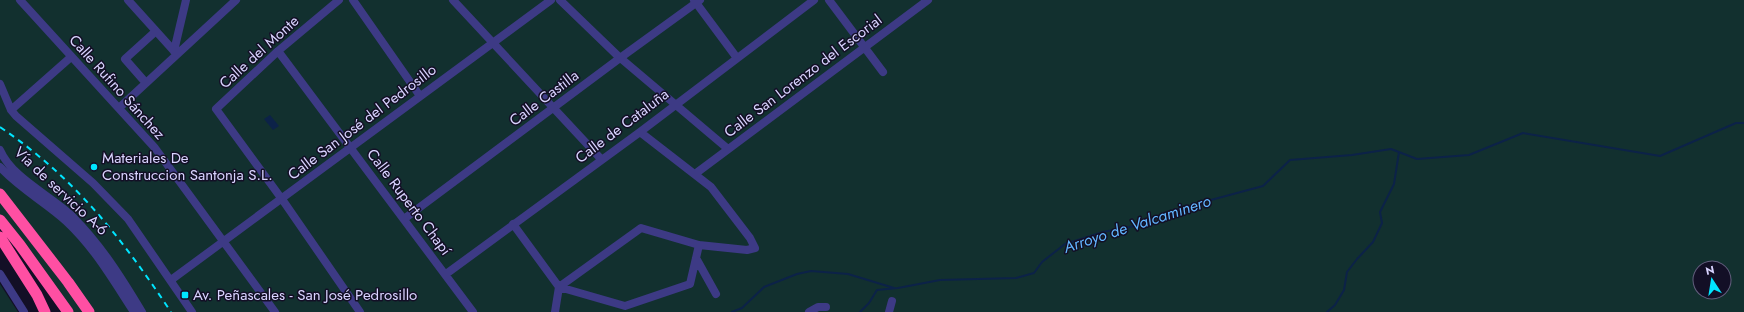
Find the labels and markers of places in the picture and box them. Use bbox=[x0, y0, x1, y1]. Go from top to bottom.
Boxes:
place label: Materiales De Construccion Santonja S.L. bbox=[102, 147, 273, 186]
marker: Materiales De Construccion Santonja S.L. bbox=[89, 162, 99, 172]
place label: Av. Peñascales - San José Pedrosillo bbox=[193, 284, 417, 306]
marker: Av. Peñascales - San José Pedrosillo bbox=[180, 290, 190, 300]

